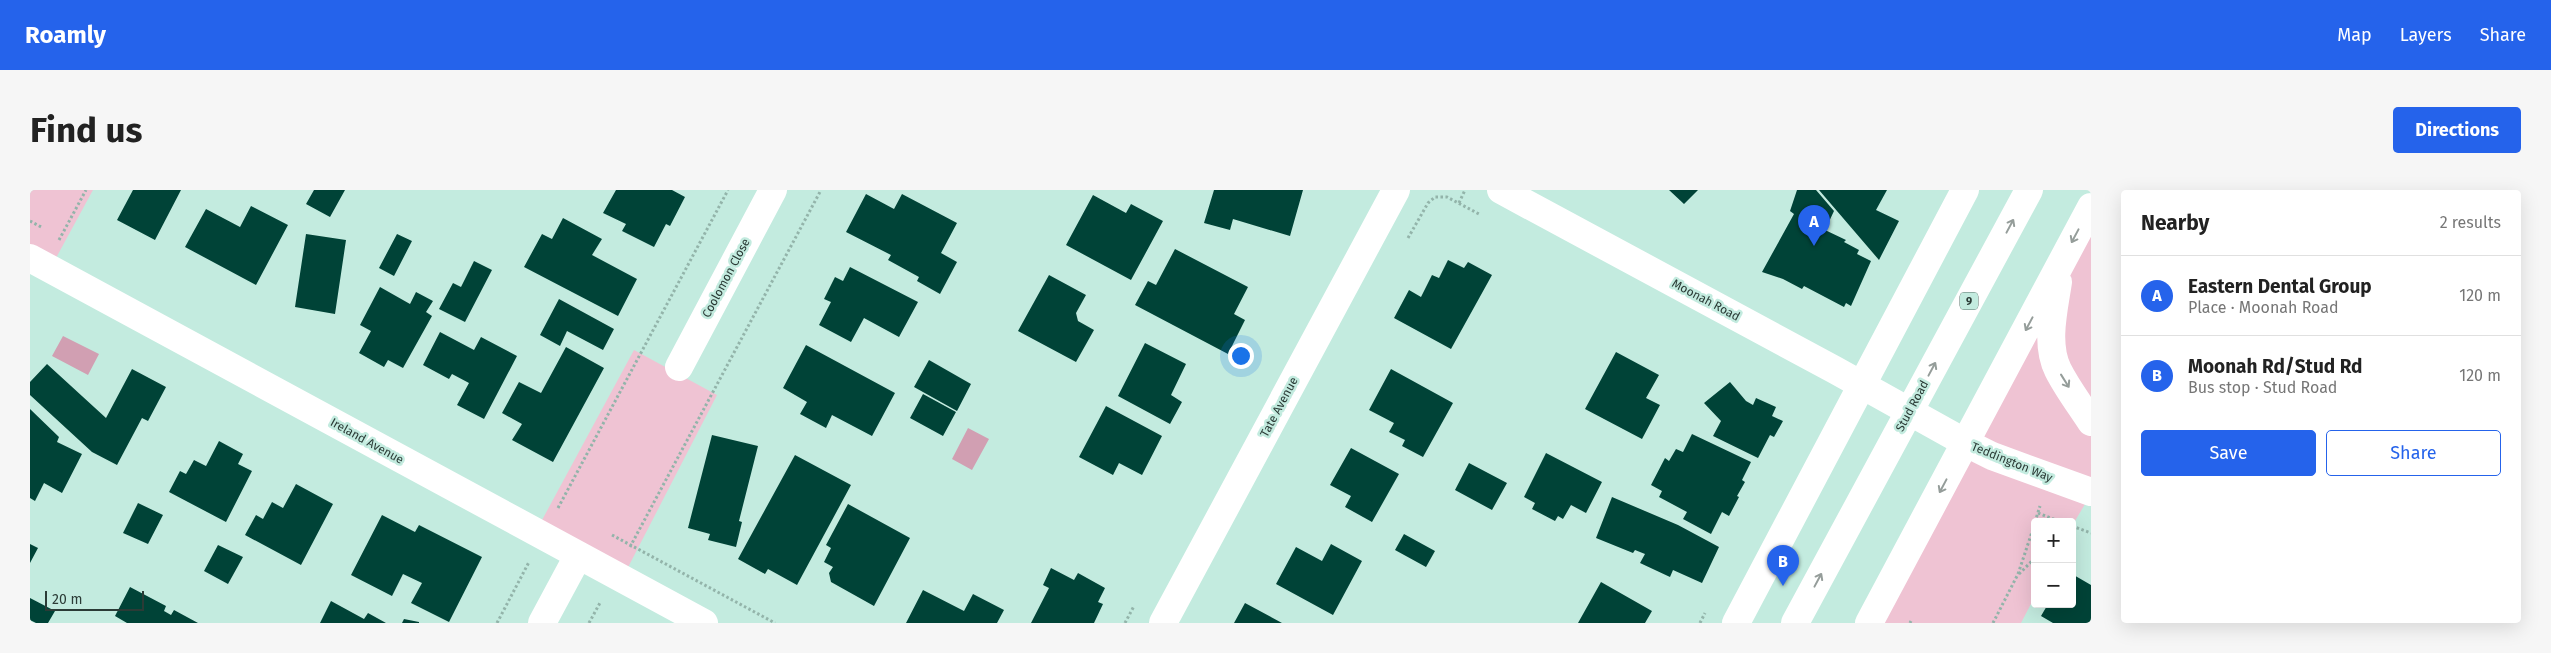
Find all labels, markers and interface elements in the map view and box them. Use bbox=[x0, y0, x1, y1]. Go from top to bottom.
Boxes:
text: Roamly bbox=[25, 21, 106, 49]
text: Map bbox=[2337, 24, 2372, 46]
text: Layers bbox=[2400, 24, 2452, 46]
text: Share bbox=[2480, 24, 2526, 46]
button: Directions bbox=[2393, 107, 2521, 153]
text: Find us bbox=[30, 109, 142, 151]
pin: A bbox=[1798, 205, 1830, 246]
text: Nearby bbox=[2141, 210, 2209, 236]
text: 2 results bbox=[2440, 213, 2501, 232]
one-way arrow bbox=[2005, 218, 2015, 233]
one-way arrow bbox=[2070, 228, 2079, 243]
street label: Coolomon Close bbox=[699, 236, 753, 320]
text: Eastern Dental Group bbox=[2188, 275, 2372, 298]
street label: Moonah Road bbox=[1670, 276, 1742, 324]
text: A bbox=[2152, 286, 2162, 305]
text: 120 m bbox=[2459, 286, 2501, 305]
road number: 9 bbox=[1960, 292, 1978, 310]
text: Place · Moonah Road bbox=[2188, 298, 2339, 317]
one-way arrow bbox=[2023, 316, 2033, 331]
your location bbox=[1228, 343, 1254, 369]
text: Moonah Rd/Stud Rd bbox=[2188, 355, 2363, 378]
one-way arrow bbox=[1928, 362, 1938, 376]
text: B bbox=[2152, 366, 2162, 385]
text: 120 m bbox=[2459, 366, 2501, 385]
one-way arrow bbox=[2060, 373, 2070, 387]
street label: Tate Avenue bbox=[1257, 375, 1301, 439]
street label: Stud Road bbox=[1893, 378, 1931, 434]
text: Bus stop · Stud Road bbox=[2188, 378, 2337, 397]
street label: Ireland Avenue bbox=[328, 415, 406, 467]
button: Save bbox=[2141, 430, 2316, 476]
button: Share bbox=[2326, 430, 2501, 476]
street label: Teddington Way bbox=[1969, 439, 2055, 485]
one-way arrow bbox=[1937, 478, 1947, 493]
map controls bbox=[2031, 518, 2076, 608]
button: + bbox=[2031, 518, 2076, 563]
pin: B bbox=[1767, 545, 1799, 586]
button: − bbox=[2031, 563, 2076, 608]
one-way arrow bbox=[1814, 573, 1823, 588]
scale bar bbox=[45, 588, 144, 611]
text: 20 m bbox=[52, 591, 82, 608]

